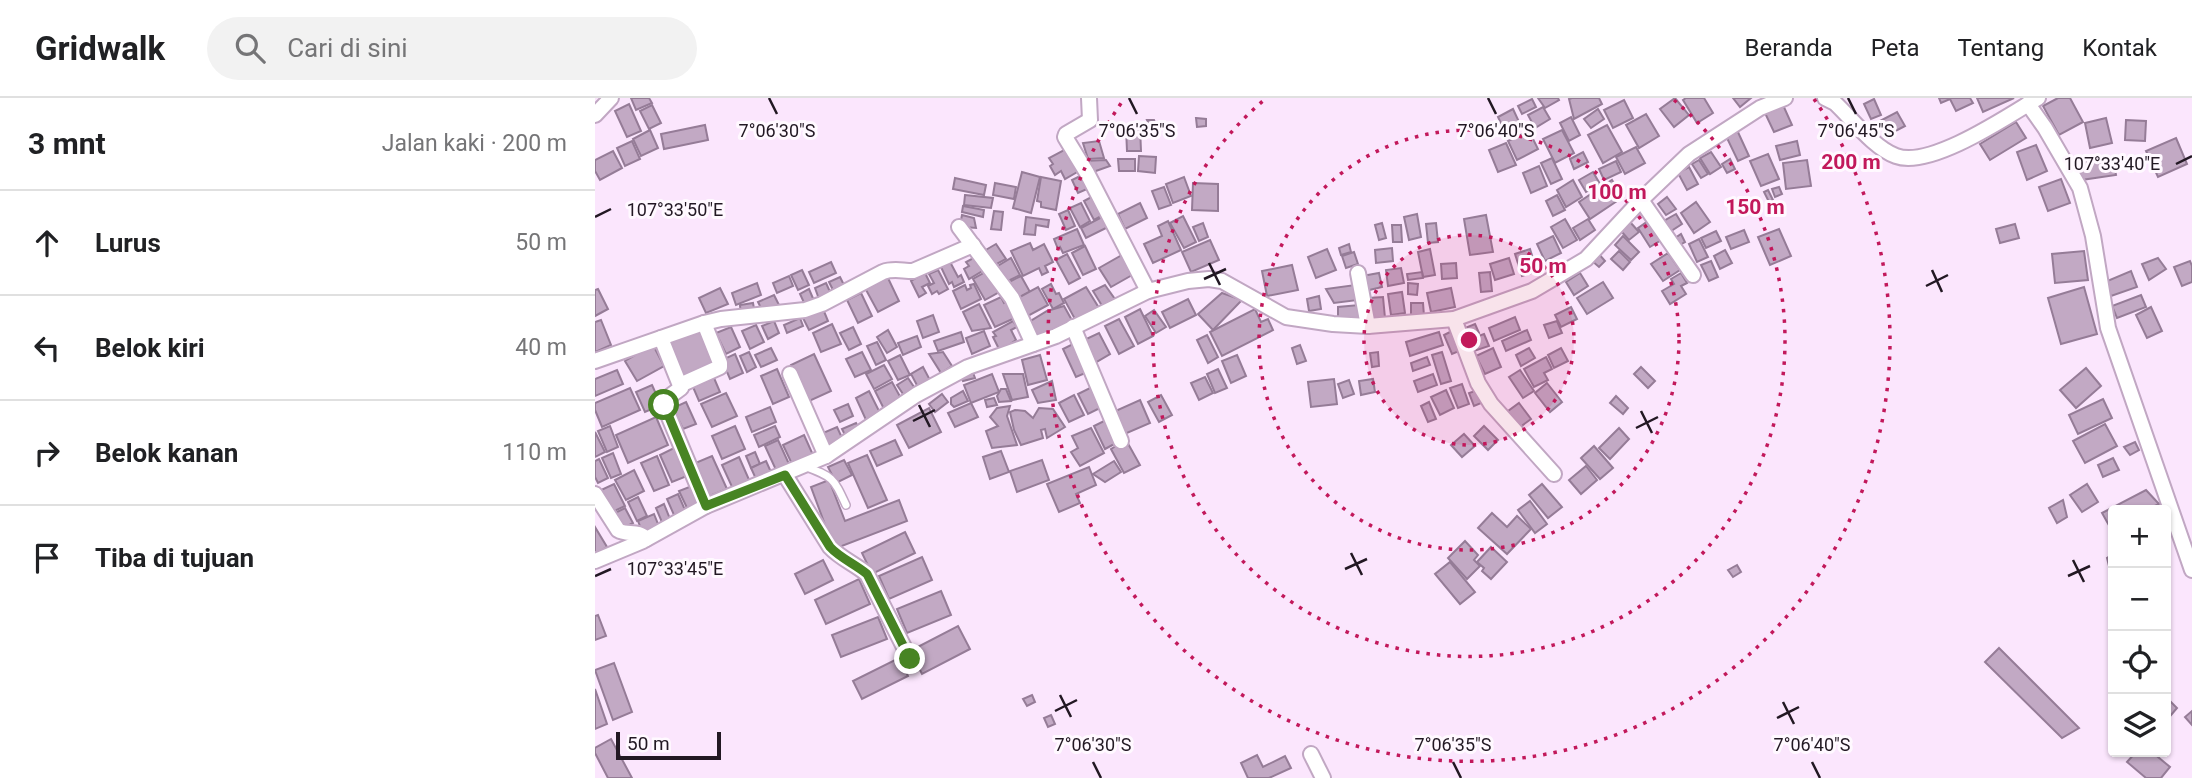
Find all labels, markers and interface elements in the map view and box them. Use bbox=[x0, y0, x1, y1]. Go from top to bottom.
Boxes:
search box bbox=[207, 17, 697, 80]
text: Gridwalk bbox=[35, 29, 165, 68]
icon: search bbox=[231, 29, 269, 67]
text: Cari di sini bbox=[287, 33, 408, 63]
text: Beranda bbox=[1745, 34, 1833, 62]
text: Peta bbox=[1871, 34, 1919, 62]
text: Tentang bbox=[1957, 34, 2044, 62]
text: Kontak bbox=[2082, 34, 2157, 62]
text: 7°06'30"S bbox=[739, 120, 816, 141]
text: 7°06'35"S bbox=[1099, 120, 1176, 141]
text: 7°06'40"S bbox=[1458, 120, 1535, 141]
text: 7°06'45"S bbox=[1818, 120, 1895, 141]
text: 3 mnt bbox=[28, 126, 106, 161]
text: Jalan kaki · 200 m bbox=[382, 130, 567, 157]
text: 200 m bbox=[1821, 150, 1881, 174]
text: 107°33'40"E bbox=[2064, 153, 2160, 174]
text: 100 m bbox=[1587, 180, 1647, 204]
text: 150 m bbox=[1725, 195, 1785, 219]
text: 107°33'50"E bbox=[627, 199, 723, 220]
icon: ahead bbox=[28, 224, 66, 262]
text: Lurus bbox=[95, 228, 161, 258]
text: 50 m bbox=[515, 229, 567, 256]
text: 50 m bbox=[1519, 254, 1567, 278]
centre of rings bbox=[1457, 328, 1481, 352]
icon: left bbox=[28, 329, 66, 367]
text: Belok kiri bbox=[95, 333, 205, 363]
text: 40 m bbox=[515, 334, 567, 361]
route start bbox=[648, 389, 679, 420]
icon: right bbox=[28, 434, 66, 472]
text: Belok kanan bbox=[95, 438, 238, 468]
text: 110 m bbox=[502, 439, 567, 466]
map controls bbox=[2108, 505, 2171, 757]
button: + bbox=[2108, 505, 2171, 568]
icon: arrive bbox=[28, 539, 66, 577]
text: Tiba di tujuan bbox=[95, 543, 254, 573]
text: 107°33'45"E bbox=[627, 558, 723, 579]
button: − bbox=[2108, 568, 2171, 631]
button: locate bbox=[2108, 631, 2171, 694]
route end bbox=[894, 643, 925, 674]
button: layers bbox=[2108, 694, 2171, 757]
scale bar bbox=[616, 729, 721, 761]
text: 50 m bbox=[627, 732, 670, 755]
text: 7°06'30"S bbox=[1055, 734, 1132, 755]
text: 7°06'35"S bbox=[1415, 734, 1492, 755]
text: 7°06'40"S bbox=[1774, 734, 1851, 755]

